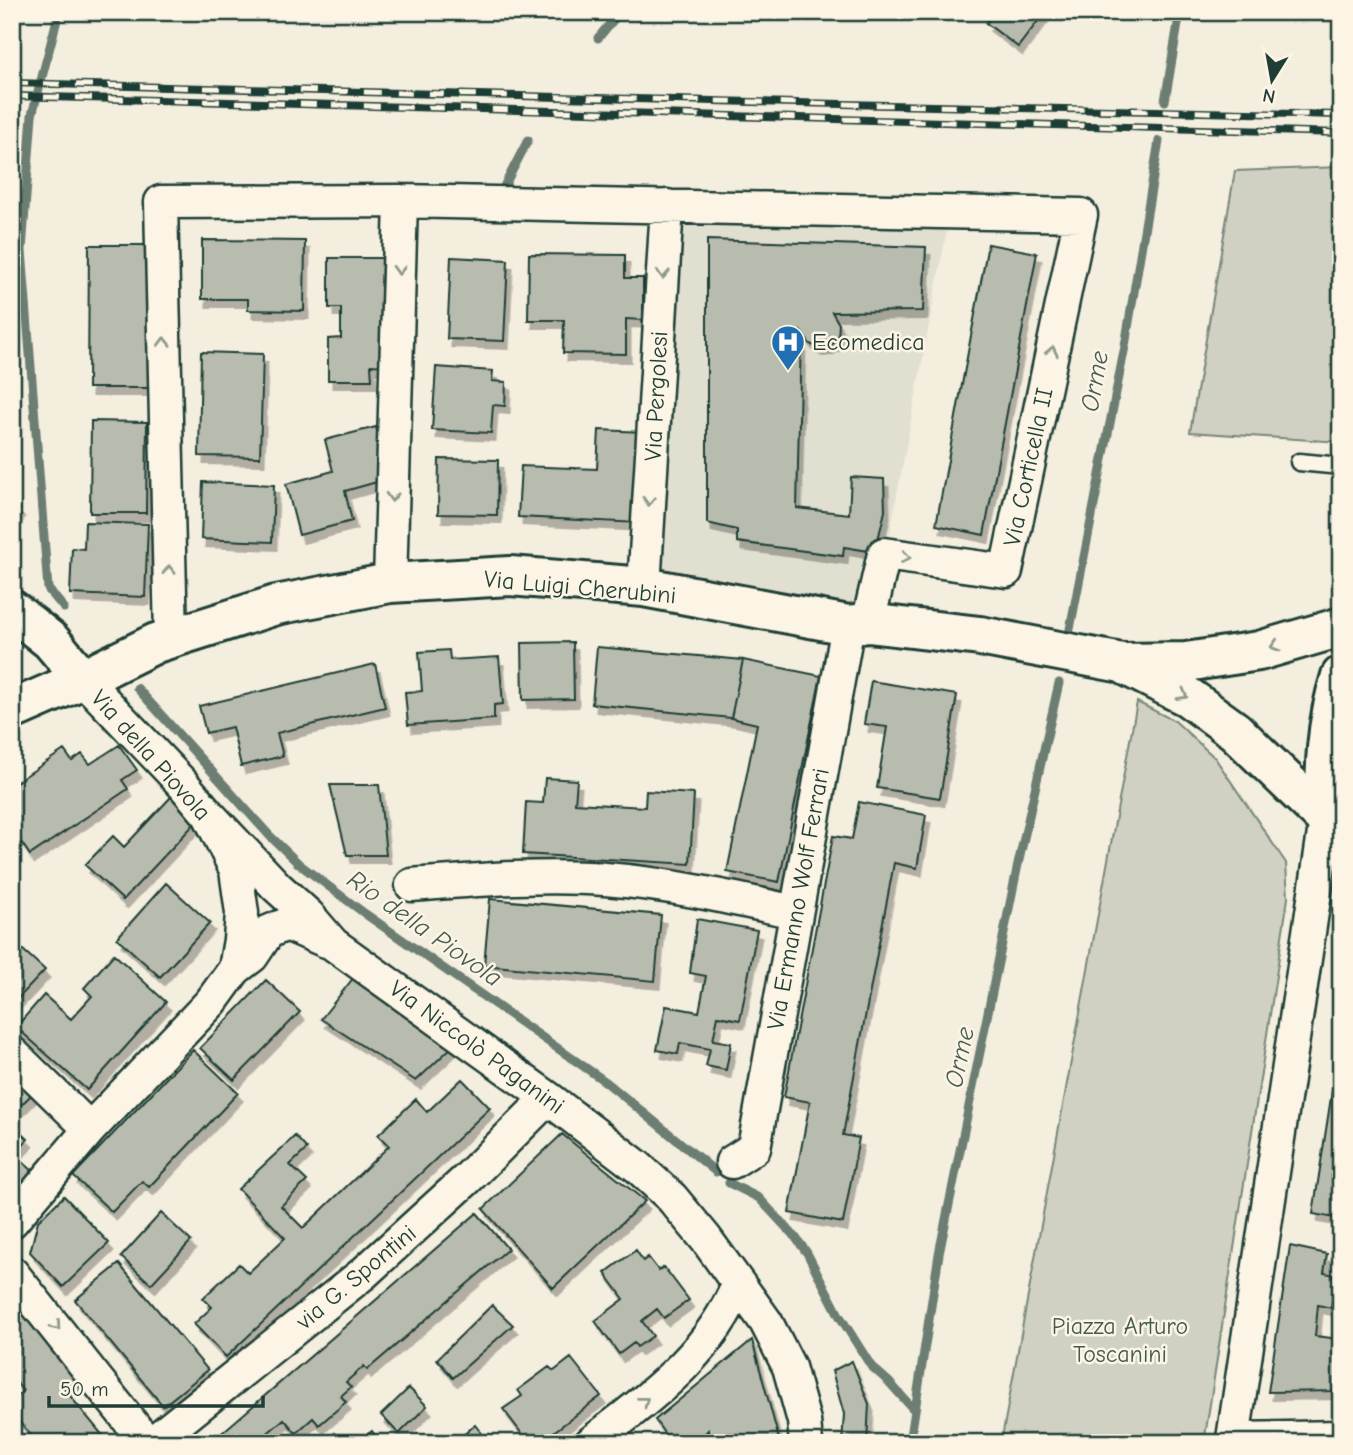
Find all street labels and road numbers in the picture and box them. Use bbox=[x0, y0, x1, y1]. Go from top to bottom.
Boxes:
street label: Via Pergolesi bbox=[639, 330, 673, 462]
street label: Via Corticella II bbox=[998, 385, 1058, 549]
street label: Via Luigi Cherubini bbox=[483, 565, 677, 609]
street label: Via della Piovola bbox=[85, 684, 217, 826]
street label: Via Ermanno Wolf Ferrari bbox=[761, 766, 835, 1032]
street label: Via Niccolò Paganini bbox=[384, 974, 570, 1120]
street label: via G. Spontini bbox=[290, 1219, 422, 1336]

